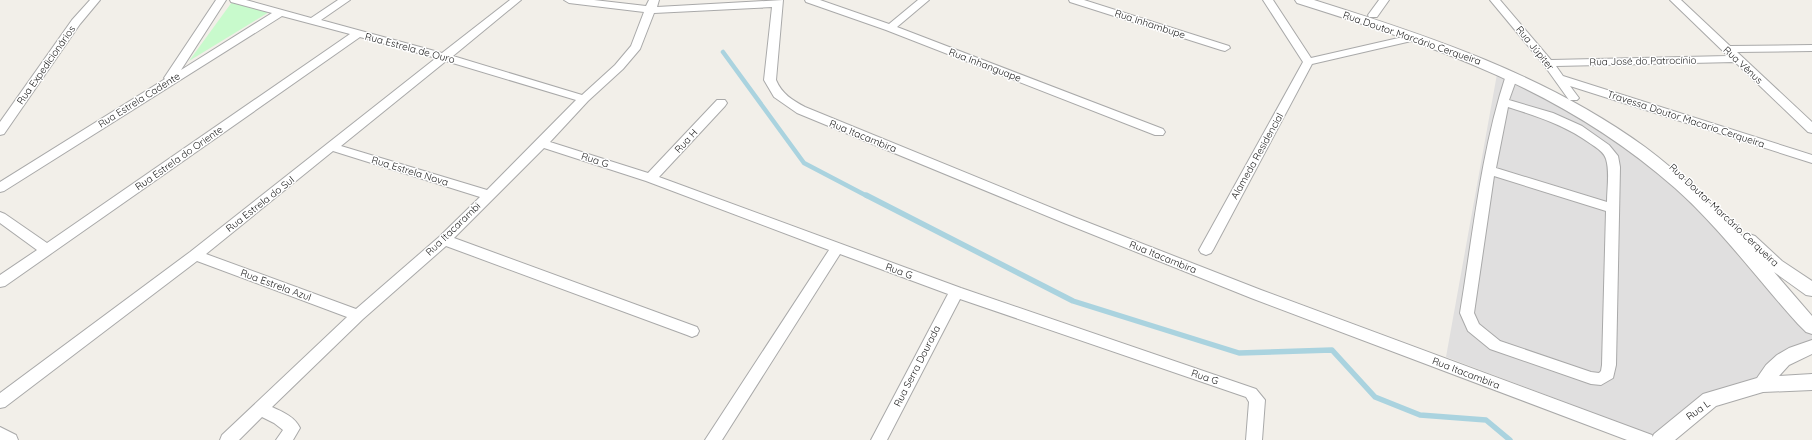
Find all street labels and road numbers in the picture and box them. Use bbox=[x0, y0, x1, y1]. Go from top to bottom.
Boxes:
street label: Rua Inhambupe bbox=[1113, 6, 1187, 42]
street label: Rua Doutor Marcário Cerqueira bbox=[1341, 8, 1483, 68]
street label: Rua Expedicionários bbox=[14, 23, 78, 107]
street label: Rua Júpiter bbox=[1513, 23, 1557, 73]
street label: Rua Estrela de Ouro bbox=[364, 30, 456, 66]
street label: Rua Vênus bbox=[1721, 43, 1766, 87]
street label: Rua Inhanguape bbox=[947, 45, 1023, 85]
street label: Rua José do Patrocínio bbox=[1589, 54, 1697, 68]
street label: Rua Estrela Cadente bbox=[96, 69, 183, 130]
street label: Travessa Doutor Macario Cerqueira bbox=[1606, 87, 1766, 151]
street label: Alameda Residencial bbox=[1228, 111, 1286, 201]
street label: Rua Itacambira bbox=[827, 117, 899, 155]
street label: Rua Estrela do Oriente bbox=[133, 123, 226, 193]
street label: Rua H bbox=[672, 126, 700, 156]
street label: Rua G bbox=[580, 149, 610, 171]
street label: Rua Estrela Nova bbox=[370, 153, 450, 189]
street label: Rua Doutor Marcário Cerqueira bbox=[1666, 161, 1782, 269]
street label: Rua Estrela do Sul bbox=[223, 173, 297, 235]
street label: Rua Itacarambi bbox=[423, 200, 483, 258]
street label: Rua Itacambira bbox=[1127, 238, 1199, 276]
street label: Rua G bbox=[884, 260, 914, 282]
street label: Rua Estrela Azul bbox=[239, 266, 313, 304]
street label: Rua Serra Dourada bbox=[891, 323, 943, 409]
street label: Rua Itacambira bbox=[1430, 354, 1502, 392]
street label: Rua G bbox=[1190, 366, 1220, 388]
street label: Rua L bbox=[1683, 397, 1713, 423]

